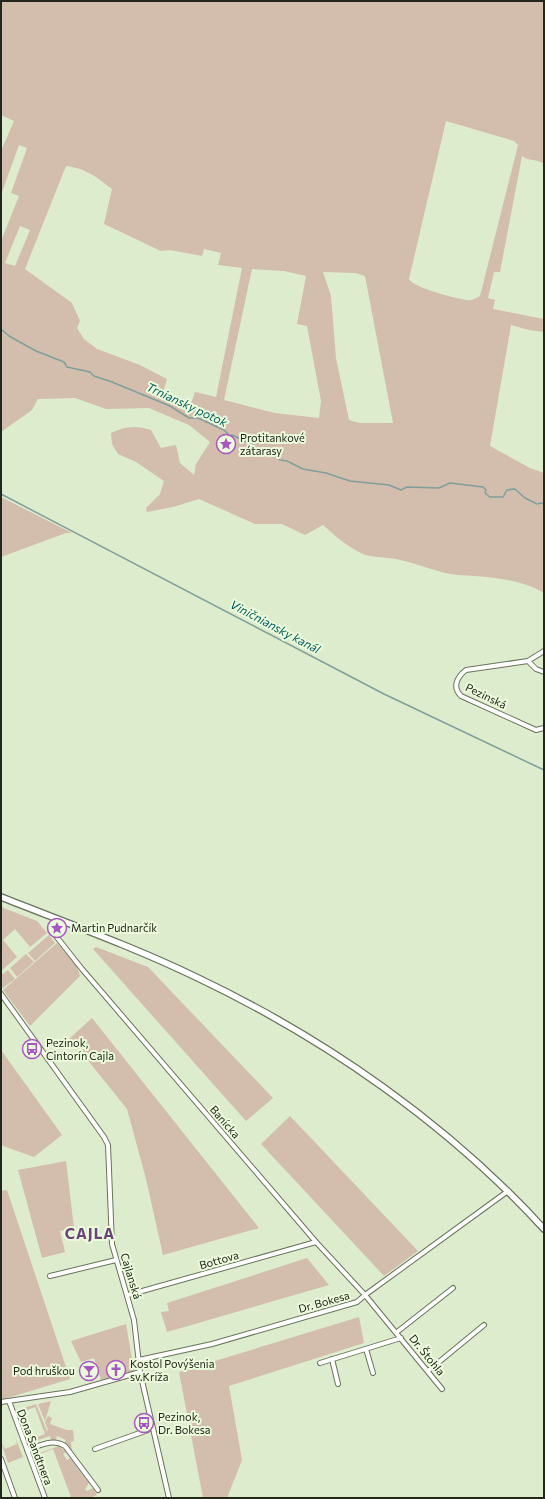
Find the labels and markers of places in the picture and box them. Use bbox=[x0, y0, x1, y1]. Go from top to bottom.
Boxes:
place label: Protitankové zátarasy bbox=[240, 431, 305, 457]
place icon: Protitankové zátarasy bbox=[215, 433, 237, 455]
place icon: Martin Pudnarčík bbox=[46, 917, 68, 939]
place label: Martin Pudnarčík bbox=[71, 921, 157, 934]
place label: Pezinok, Cintorín Cajla bbox=[46, 1036, 114, 1062]
bus stop icon: Pezinok, Cintorín Cajla bbox=[21, 1038, 43, 1060]
place label: Kostol Povýšenia sv.Kríža bbox=[130, 1357, 214, 1383]
church icon: Kostol Povýšenia sv.Kríža bbox=[105, 1359, 127, 1381]
bar icon: Pod hruškou bbox=[78, 1360, 100, 1382]
place label: Pod hruškou bbox=[13, 1364, 75, 1377]
place label: Pezinok, Dr. Bokesa bbox=[158, 1410, 211, 1436]
bus stop icon: Pezinok, Dr. Bokesa bbox=[133, 1412, 155, 1434]

